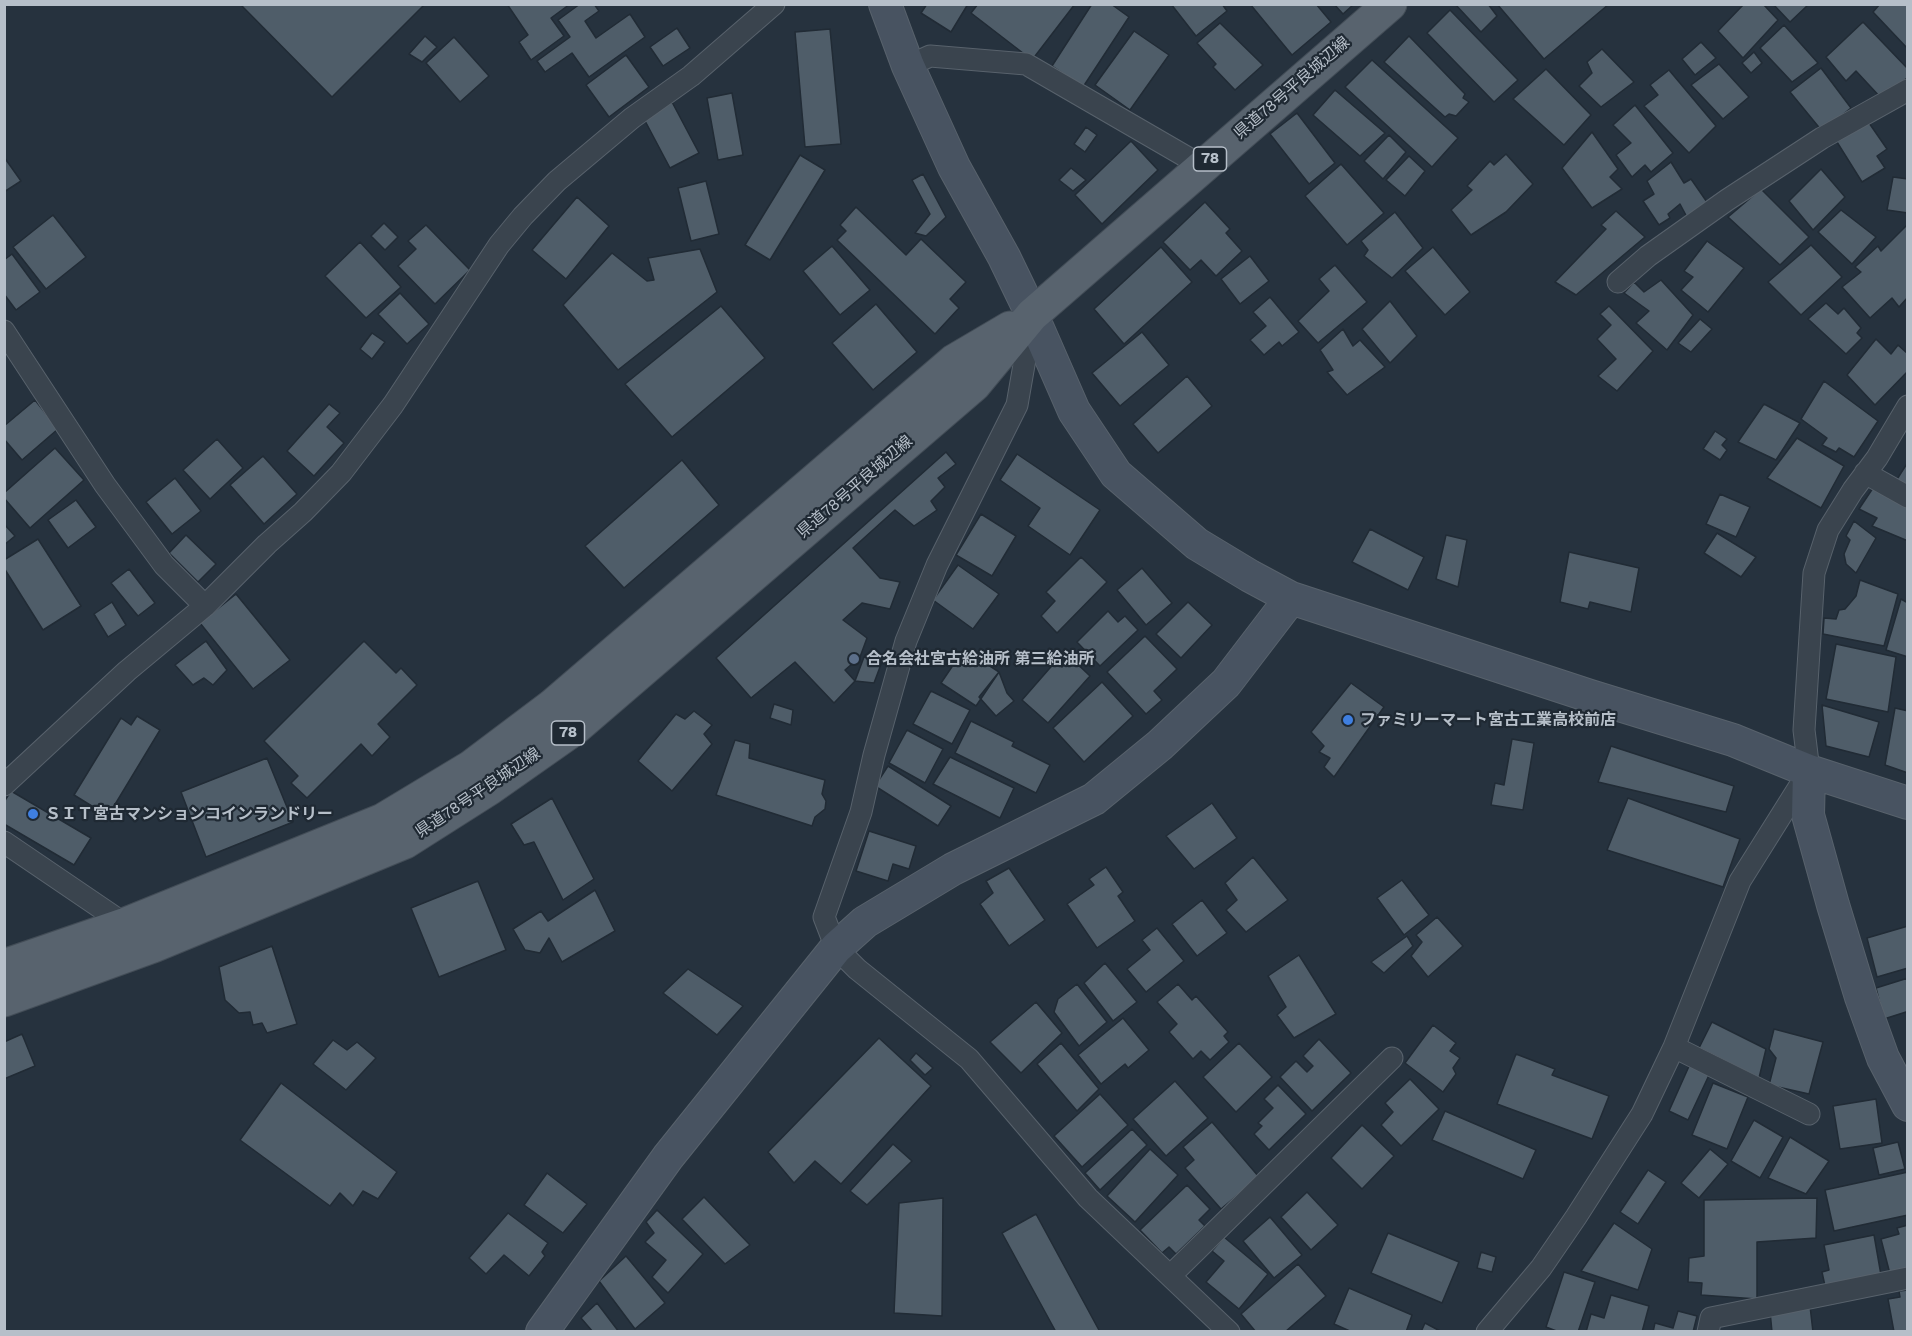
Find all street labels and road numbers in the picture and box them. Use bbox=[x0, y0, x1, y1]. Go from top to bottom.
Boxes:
street label: 県道78号平良城辺線 bbox=[1230, 33, 1354, 143]
road number: 78 bbox=[1194, 147, 1226, 171]
street label: 県道78号平良城辺線 bbox=[793, 432, 917, 542]
road number: 78 bbox=[552, 721, 584, 745]
street label: 県道78号平良城辺線 bbox=[412, 744, 544, 842]

